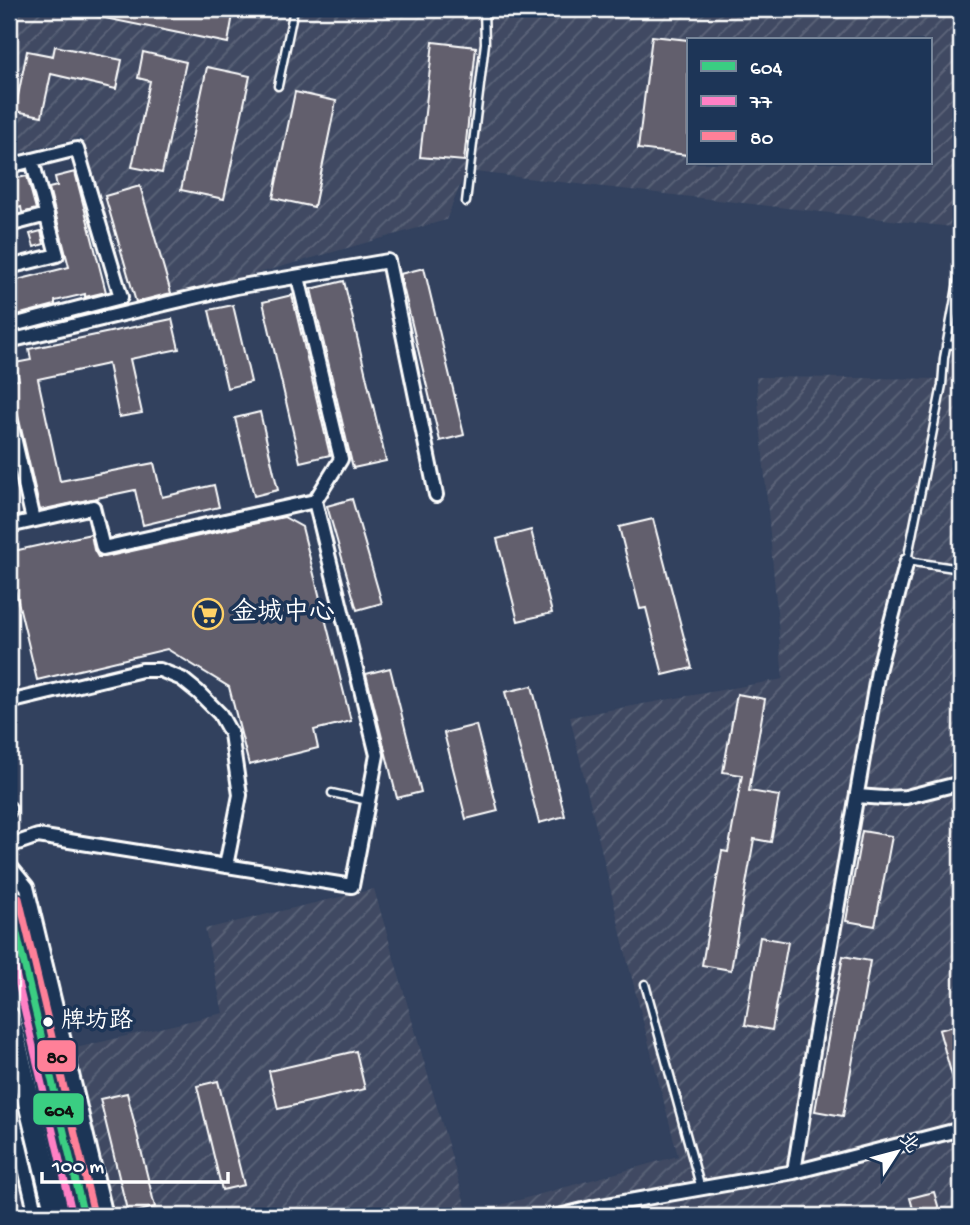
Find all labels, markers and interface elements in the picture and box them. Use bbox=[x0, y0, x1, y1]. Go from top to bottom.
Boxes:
legend bbox=[687, 38, 932, 164]
text: 604 bbox=[750, 58, 783, 83]
text: 77 bbox=[749, 92, 773, 117]
text: 80 bbox=[750, 128, 774, 153]
supermarket icon: 金城中心 bbox=[191, 597, 225, 631]
place label: 金城中心 bbox=[231, 597, 335, 630]
place label: 牌坊路 bbox=[61, 1006, 133, 1037]
marker: 牌坊路 bbox=[41, 1015, 55, 1029]
line badge: 80 bbox=[36, 1039, 77, 1073]
text: 80 bbox=[46, 1048, 68, 1071]
line badge: 604 bbox=[32, 1092, 85, 1126]
text: 604 bbox=[44, 1101, 75, 1124]
north arrow bbox=[862, 1116, 932, 1186]
text: 北 bbox=[893, 1130, 923, 1159]
scale bar bbox=[42, 1141, 228, 1185]
text: 100 m bbox=[51, 1156, 104, 1181]

